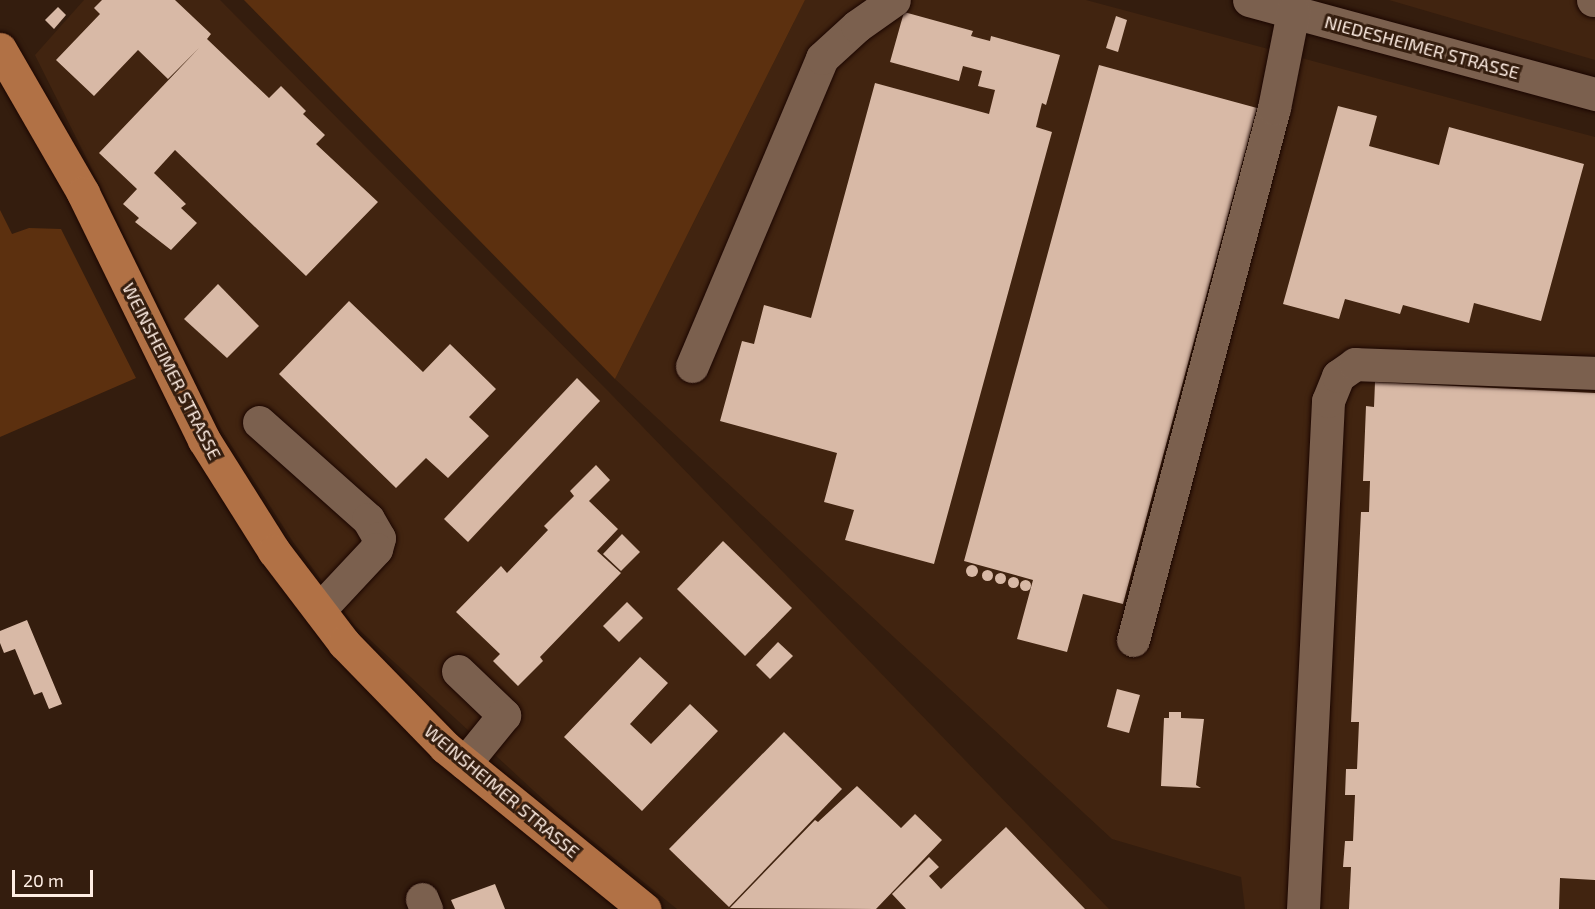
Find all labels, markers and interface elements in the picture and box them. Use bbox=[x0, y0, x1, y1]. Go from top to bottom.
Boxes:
street label: NIEDESHEIMER STRASSE bbox=[1322, 11, 1522, 83]
street label: WEINSHEIMER STRASSE bbox=[118, 279, 226, 463]
street label: WEINSHEIMER STRASSE bbox=[420, 720, 584, 862]
scale bar bbox=[15, 858, 96, 896]
text: 20 m bbox=[23, 869, 64, 891]

